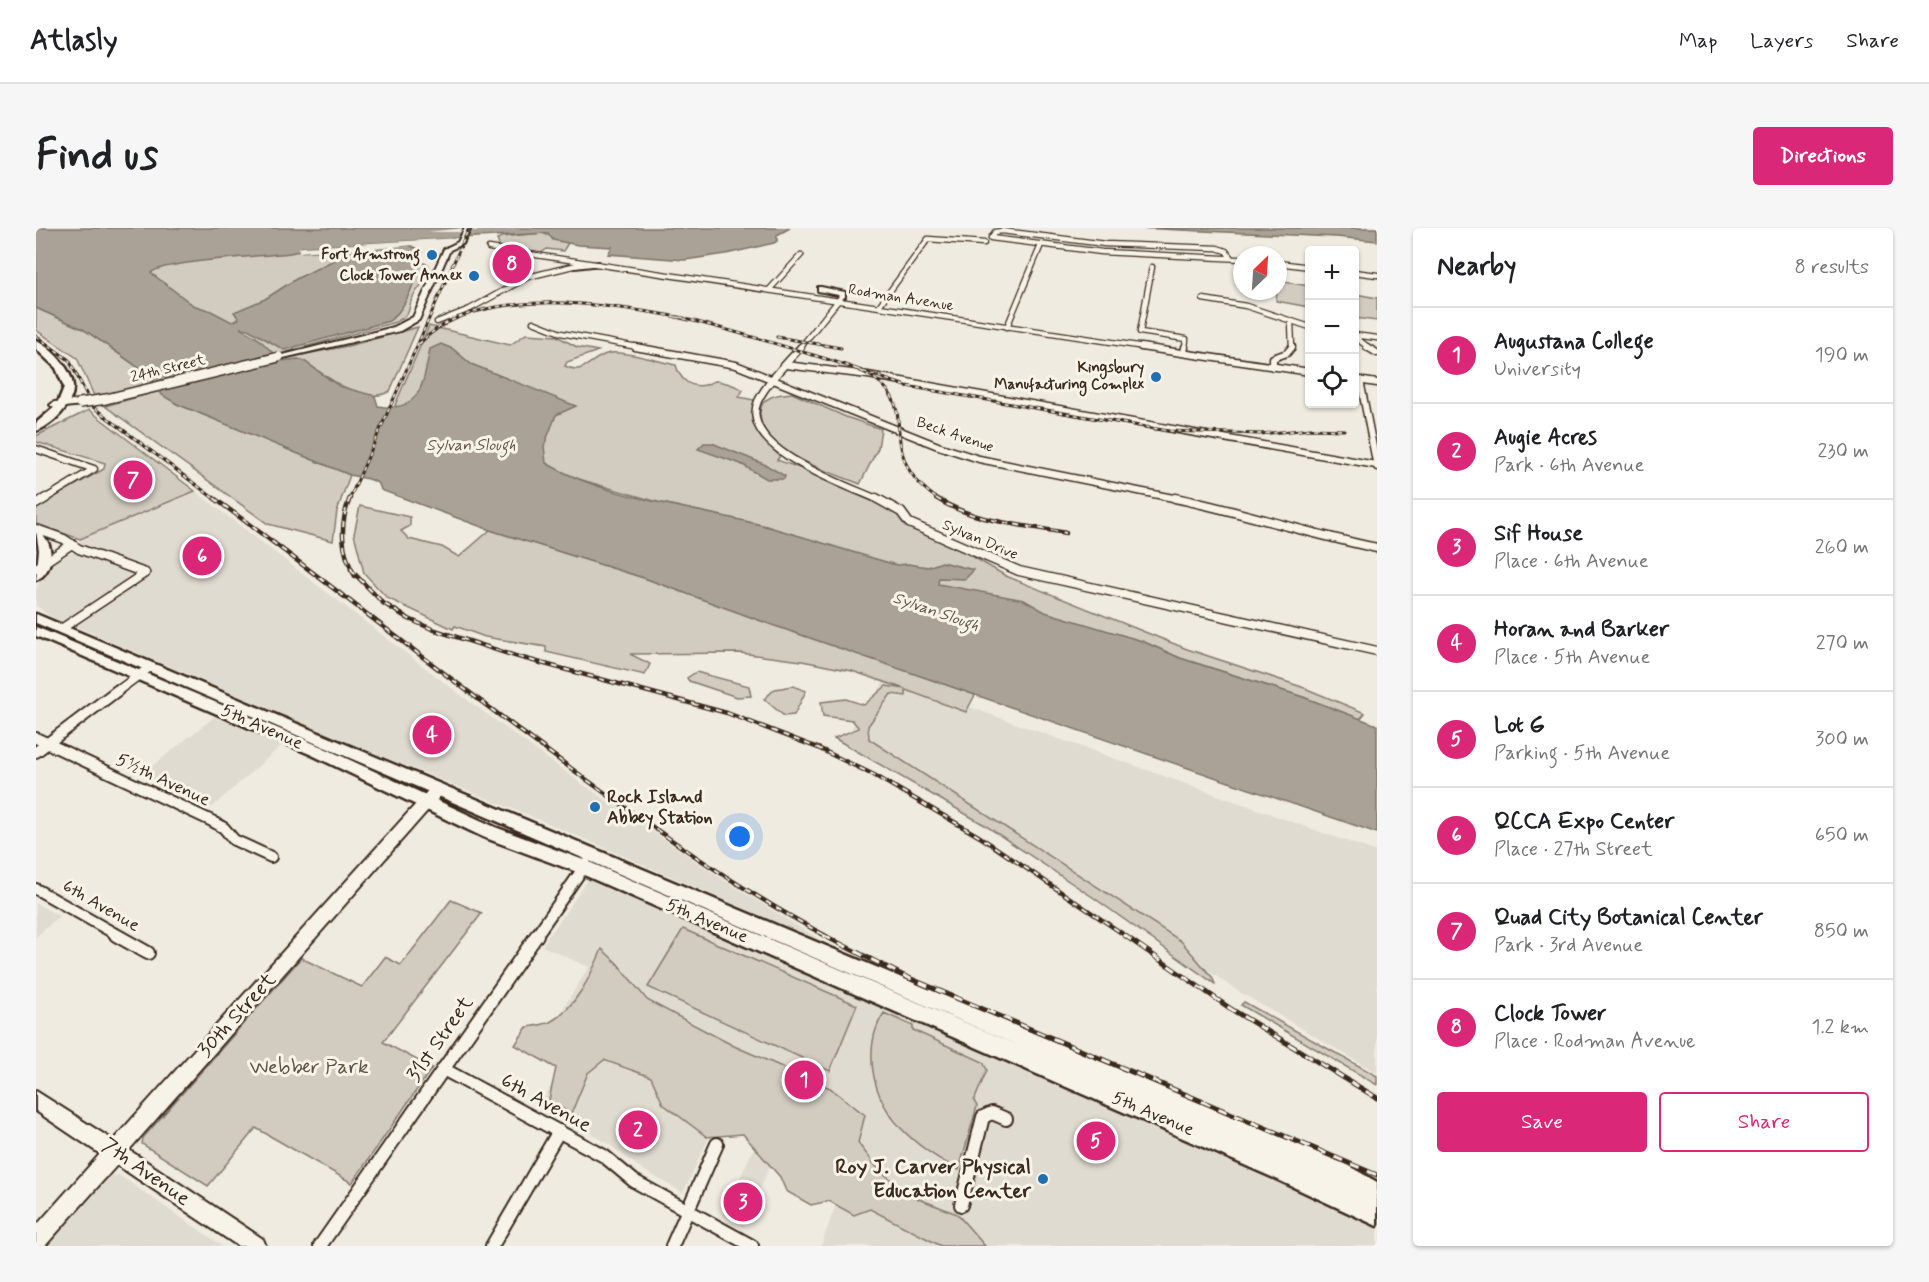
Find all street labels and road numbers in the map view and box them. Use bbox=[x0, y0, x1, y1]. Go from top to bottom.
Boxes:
street label: Rodman Avenue bbox=[847, 280, 955, 316]
street label: 24th Street bbox=[129, 350, 208, 388]
street label: Beck Avenue bbox=[914, 412, 996, 458]
street label: Sylvan Drive bbox=[939, 515, 1021, 565]
street label: 5th Avenue bbox=[217, 698, 307, 756]
street label: 5½th Avenue bbox=[112, 748, 214, 812]
street label: 6th Avenue bbox=[58, 874, 144, 938]
street label: 5th Avenue bbox=[662, 893, 752, 949]
street label: 30th Street bbox=[191, 966, 283, 1063]
street label: 31st Street bbox=[400, 990, 480, 1088]
street label: 6th Avenue bbox=[496, 1067, 596, 1139]
street label: 5th Avenue bbox=[1108, 1086, 1198, 1142]
street label: 7th Avenue bbox=[96, 1131, 196, 1213]

